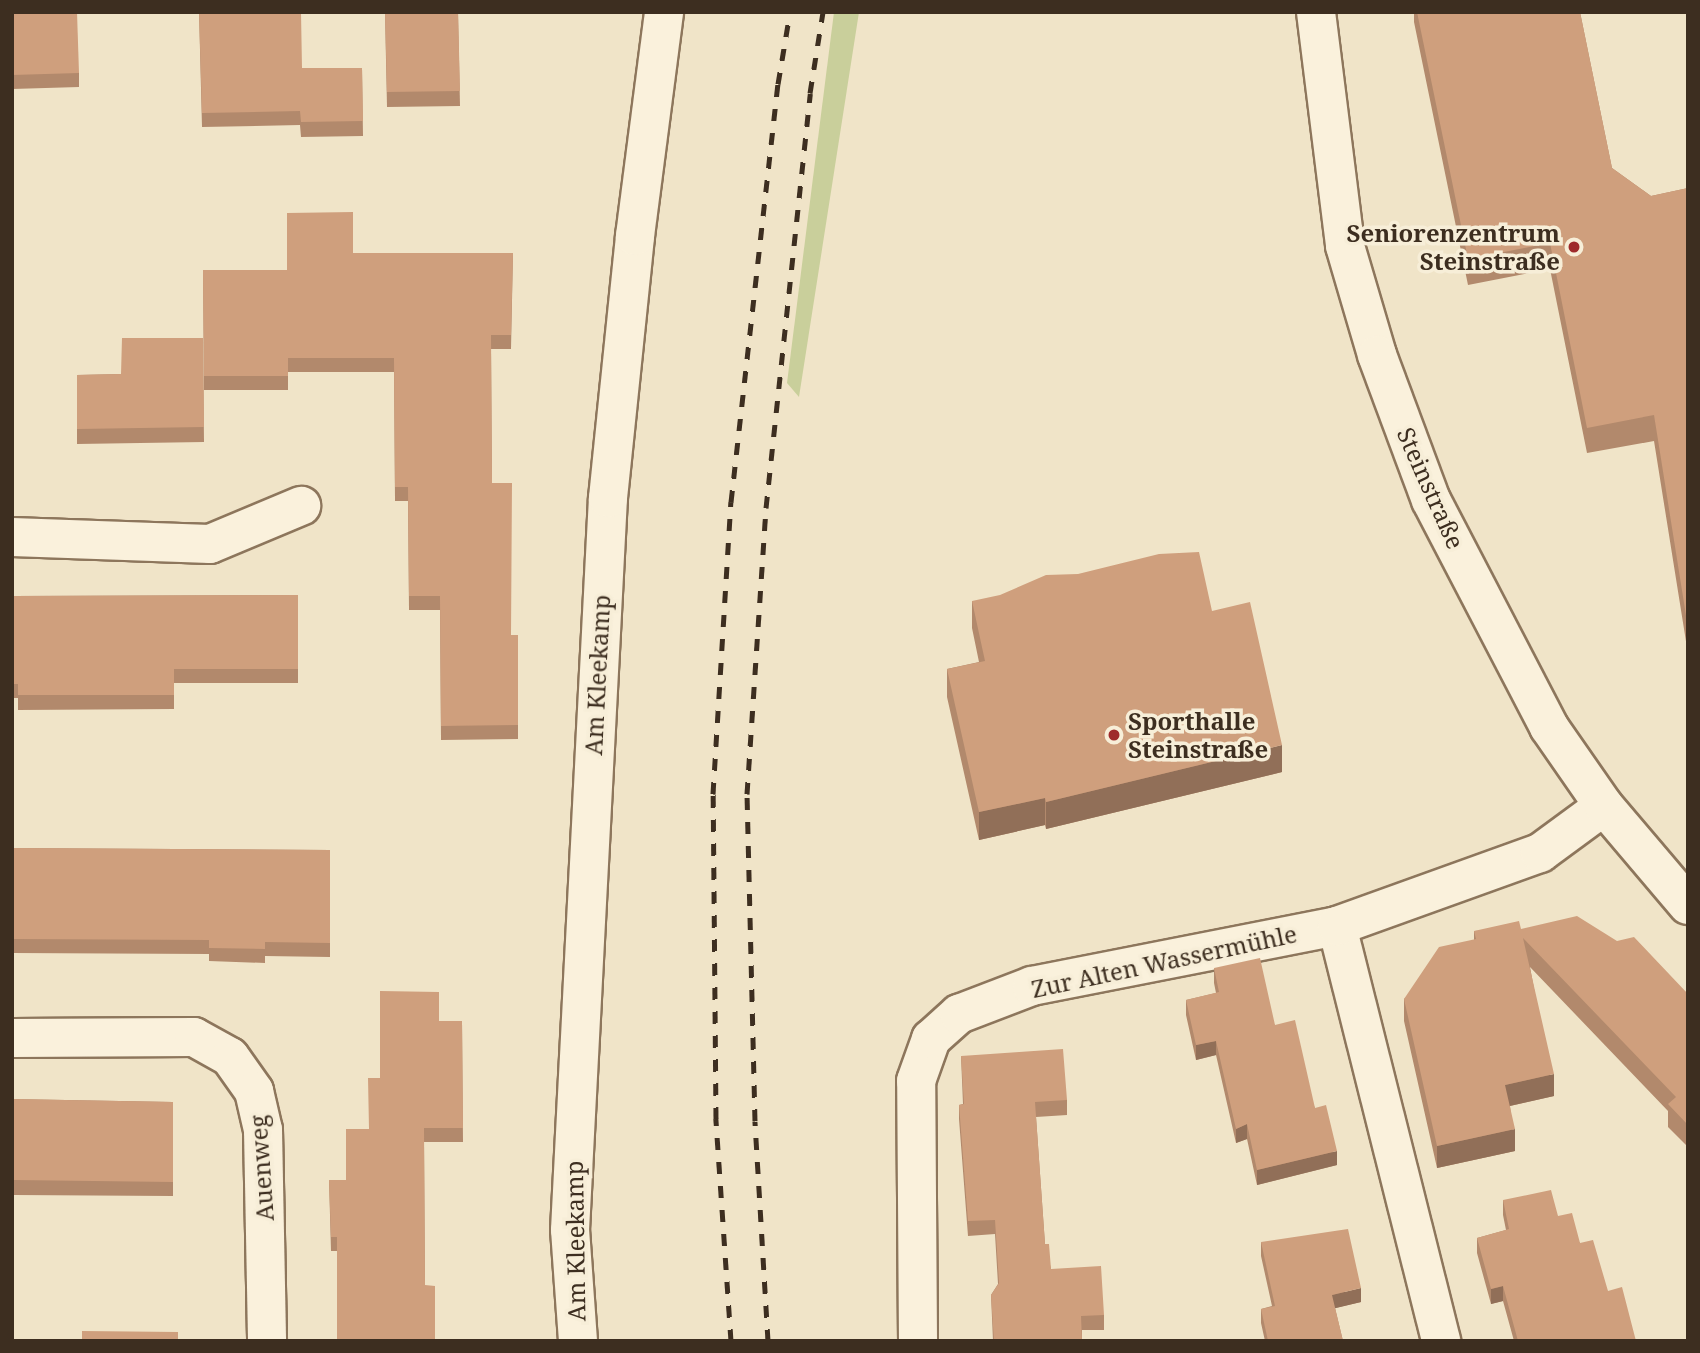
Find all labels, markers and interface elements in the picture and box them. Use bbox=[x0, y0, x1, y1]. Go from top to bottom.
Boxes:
place label: Seniorenzentrum Steinstraße bbox=[1347, 219, 1560, 275]
marker: Seniorenzentrum Steinstraße bbox=[1566, 239, 1582, 255]
street label: Steinstraße bbox=[1392, 423, 1470, 553]
street label: Am Kleekamp bbox=[578, 594, 616, 756]
place label: Sporthalle Steinstraße bbox=[1128, 707, 1268, 763]
marker: Sporthalle Steinstraße bbox=[1106, 727, 1122, 743]
street label: Zur Alten Wassermühle bbox=[1029, 919, 1299, 1003]
street label: Auenweg bbox=[243, 1114, 279, 1222]
street label: Am Kleekamp bbox=[559, 1160, 591, 1322]

